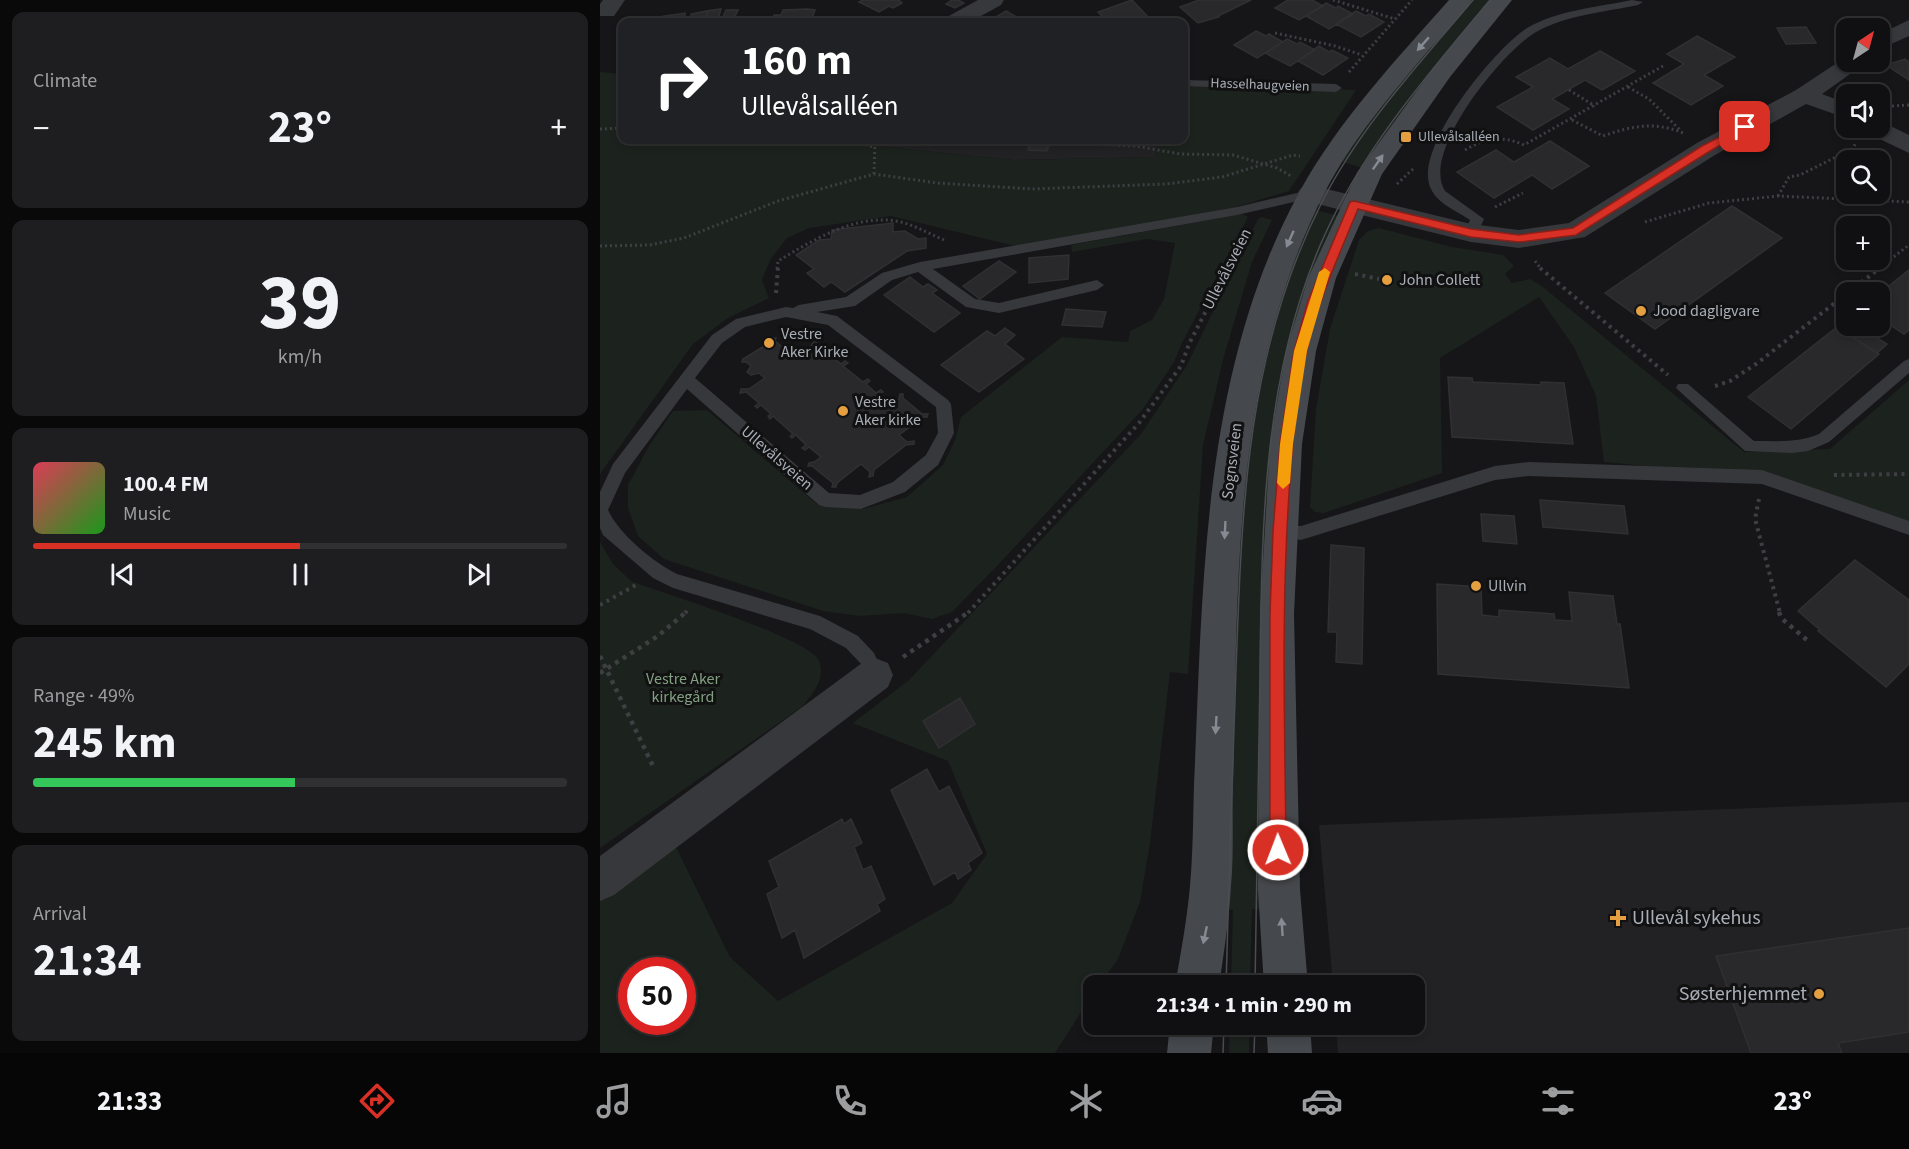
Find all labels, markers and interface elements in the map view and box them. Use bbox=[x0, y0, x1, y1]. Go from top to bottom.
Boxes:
north arrow bbox=[1836, 18, 1890, 72]
map controls bbox=[1836, 18, 1890, 336]
text: 160 m bbox=[741, 31, 852, 91]
one-way arrow bbox=[1416, 36, 1429, 52]
icon: right bbox=[642, 42, 720, 120]
text: Climate bbox=[33, 67, 97, 95]
street label: Hasselhaugveien bbox=[1210, 73, 1310, 97]
button: sound bbox=[1836, 84, 1890, 138]
text: Ullevålsalléen bbox=[741, 87, 899, 126]
text: 23° bbox=[268, 96, 332, 160]
pin bbox=[1719, 101, 1770, 152]
text: − bbox=[33, 105, 49, 152]
text: + bbox=[551, 105, 567, 152]
icon: arrive bbox=[1728, 110, 1761, 143]
place label: Ullevålsalléen bbox=[1418, 127, 1500, 147]
marker: Ullevålsalléen bbox=[1399, 130, 1413, 144]
button: search bbox=[1836, 150, 1890, 204]
one-way arrow bbox=[1372, 154, 1383, 170]
button: + bbox=[1836, 216, 1890, 270]
street label: Ullevålsveien bbox=[1197, 225, 1257, 313]
one-way arrow bbox=[1284, 230, 1294, 248]
text: 39 bbox=[259, 248, 341, 359]
place label: John Collett bbox=[1399, 269, 1481, 291]
marker: John Collett bbox=[1380, 273, 1394, 287]
button: − bbox=[1836, 282, 1890, 336]
place label: Jood dagligvare bbox=[1653, 300, 1760, 322]
marker: Jood dagligvare bbox=[1634, 304, 1648, 318]
place label: Vestre Aker Kirke bbox=[781, 323, 848, 363]
marker: Vestre Aker Kirke bbox=[762, 336, 776, 350]
text: km/h bbox=[278, 343, 322, 371]
place label: Vestre Aker kirke bbox=[855, 391, 921, 431]
marker: Vestre Aker kirke bbox=[836, 404, 850, 418]
street label: Ullevålsveien bbox=[736, 421, 818, 495]
street label: Sognsveien bbox=[1216, 422, 1248, 500]
text: 100.4 FM bbox=[123, 468, 209, 500]
text: Music bbox=[123, 500, 171, 528]
one-way arrow bbox=[1220, 521, 1229, 540]
icon: previous bbox=[106, 558, 139, 591]
icon: pause bbox=[284, 558, 317, 591]
icon: next bbox=[462, 558, 495, 591]
place label: Ullvin bbox=[1488, 575, 1527, 597]
marker: Ullvin bbox=[1469, 579, 1483, 593]
park label: Vestre Aker kirkegård bbox=[646, 668, 720, 708]
text: Range · 49% bbox=[33, 682, 134, 710]
text: 245 km bbox=[33, 711, 177, 775]
one-way arrow bbox=[1211, 716, 1220, 735]
position arrow bbox=[1246, 818, 1310, 882]
text: Arrival bbox=[33, 900, 87, 928]
place label: Ullevål sykehus bbox=[1632, 904, 1761, 932]
marker: Ullevål sykehus bbox=[1609, 909, 1627, 927]
one-way arrow bbox=[1277, 918, 1286, 937]
one-way arrow bbox=[1200, 926, 1209, 945]
text: 21:34 bbox=[33, 929, 142, 993]
speed limit sign: 50 bbox=[618, 957, 696, 1035]
place label: Søsterhjemmet bbox=[1679, 980, 1807, 1008]
marker: Søsterhjemmet bbox=[1812, 987, 1826, 1001]
text: 21:34 · 1 min · 290 m bbox=[1156, 989, 1352, 1021]
icon: directions bbox=[356, 1080, 398, 1122]
icon: music bbox=[593, 1080, 635, 1122]
icon: phone bbox=[829, 1080, 871, 1122]
icon: climate bbox=[1065, 1080, 1107, 1122]
icon: car bbox=[1301, 1080, 1343, 1122]
icon: filters bbox=[1537, 1080, 1579, 1122]
text: 21:33 bbox=[97, 1082, 162, 1121]
text: 23° bbox=[1774, 1082, 1812, 1121]

